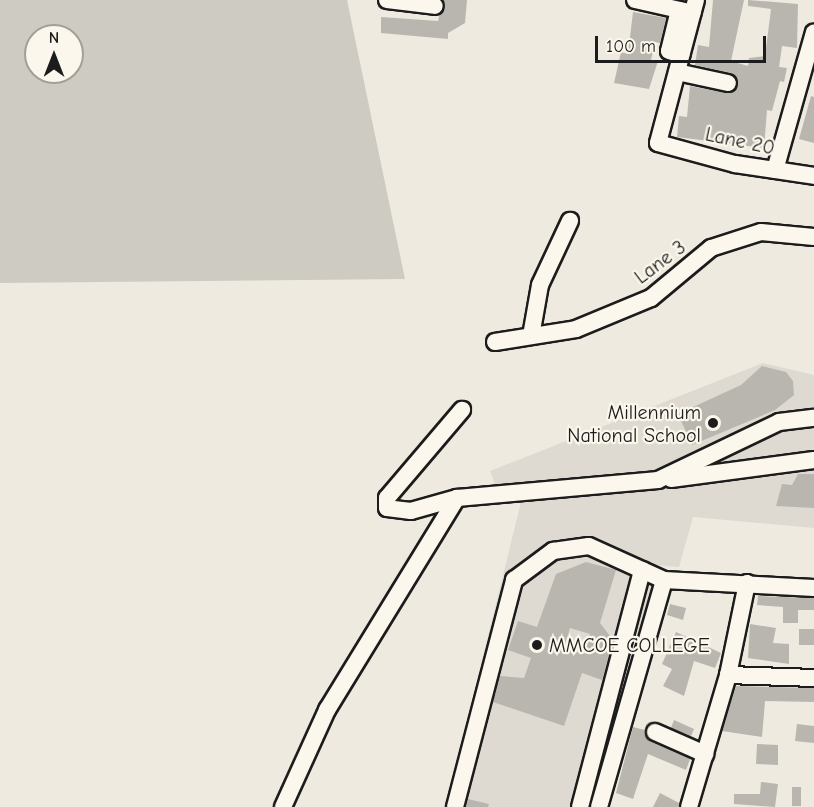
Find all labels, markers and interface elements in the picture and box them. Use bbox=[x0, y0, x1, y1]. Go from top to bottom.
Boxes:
north arrow bbox=[24, 24, 84, 84]
scale bar bbox=[598, 24, 769, 62]
text: N bbox=[49, 29, 59, 47]
text: 100 m bbox=[606, 36, 656, 57]
street label: Lane 20 bbox=[703, 122, 777, 160]
street label: Lane 3 bbox=[630, 235, 690, 289]
place label: Millennium National School bbox=[567, 400, 701, 447]
marker: Millennium National School bbox=[706, 416, 720, 430]
place label: MMCOE COLLEGE bbox=[549, 633, 710, 657]
marker: MMCOE COLLEGE bbox=[530, 638, 544, 652]

